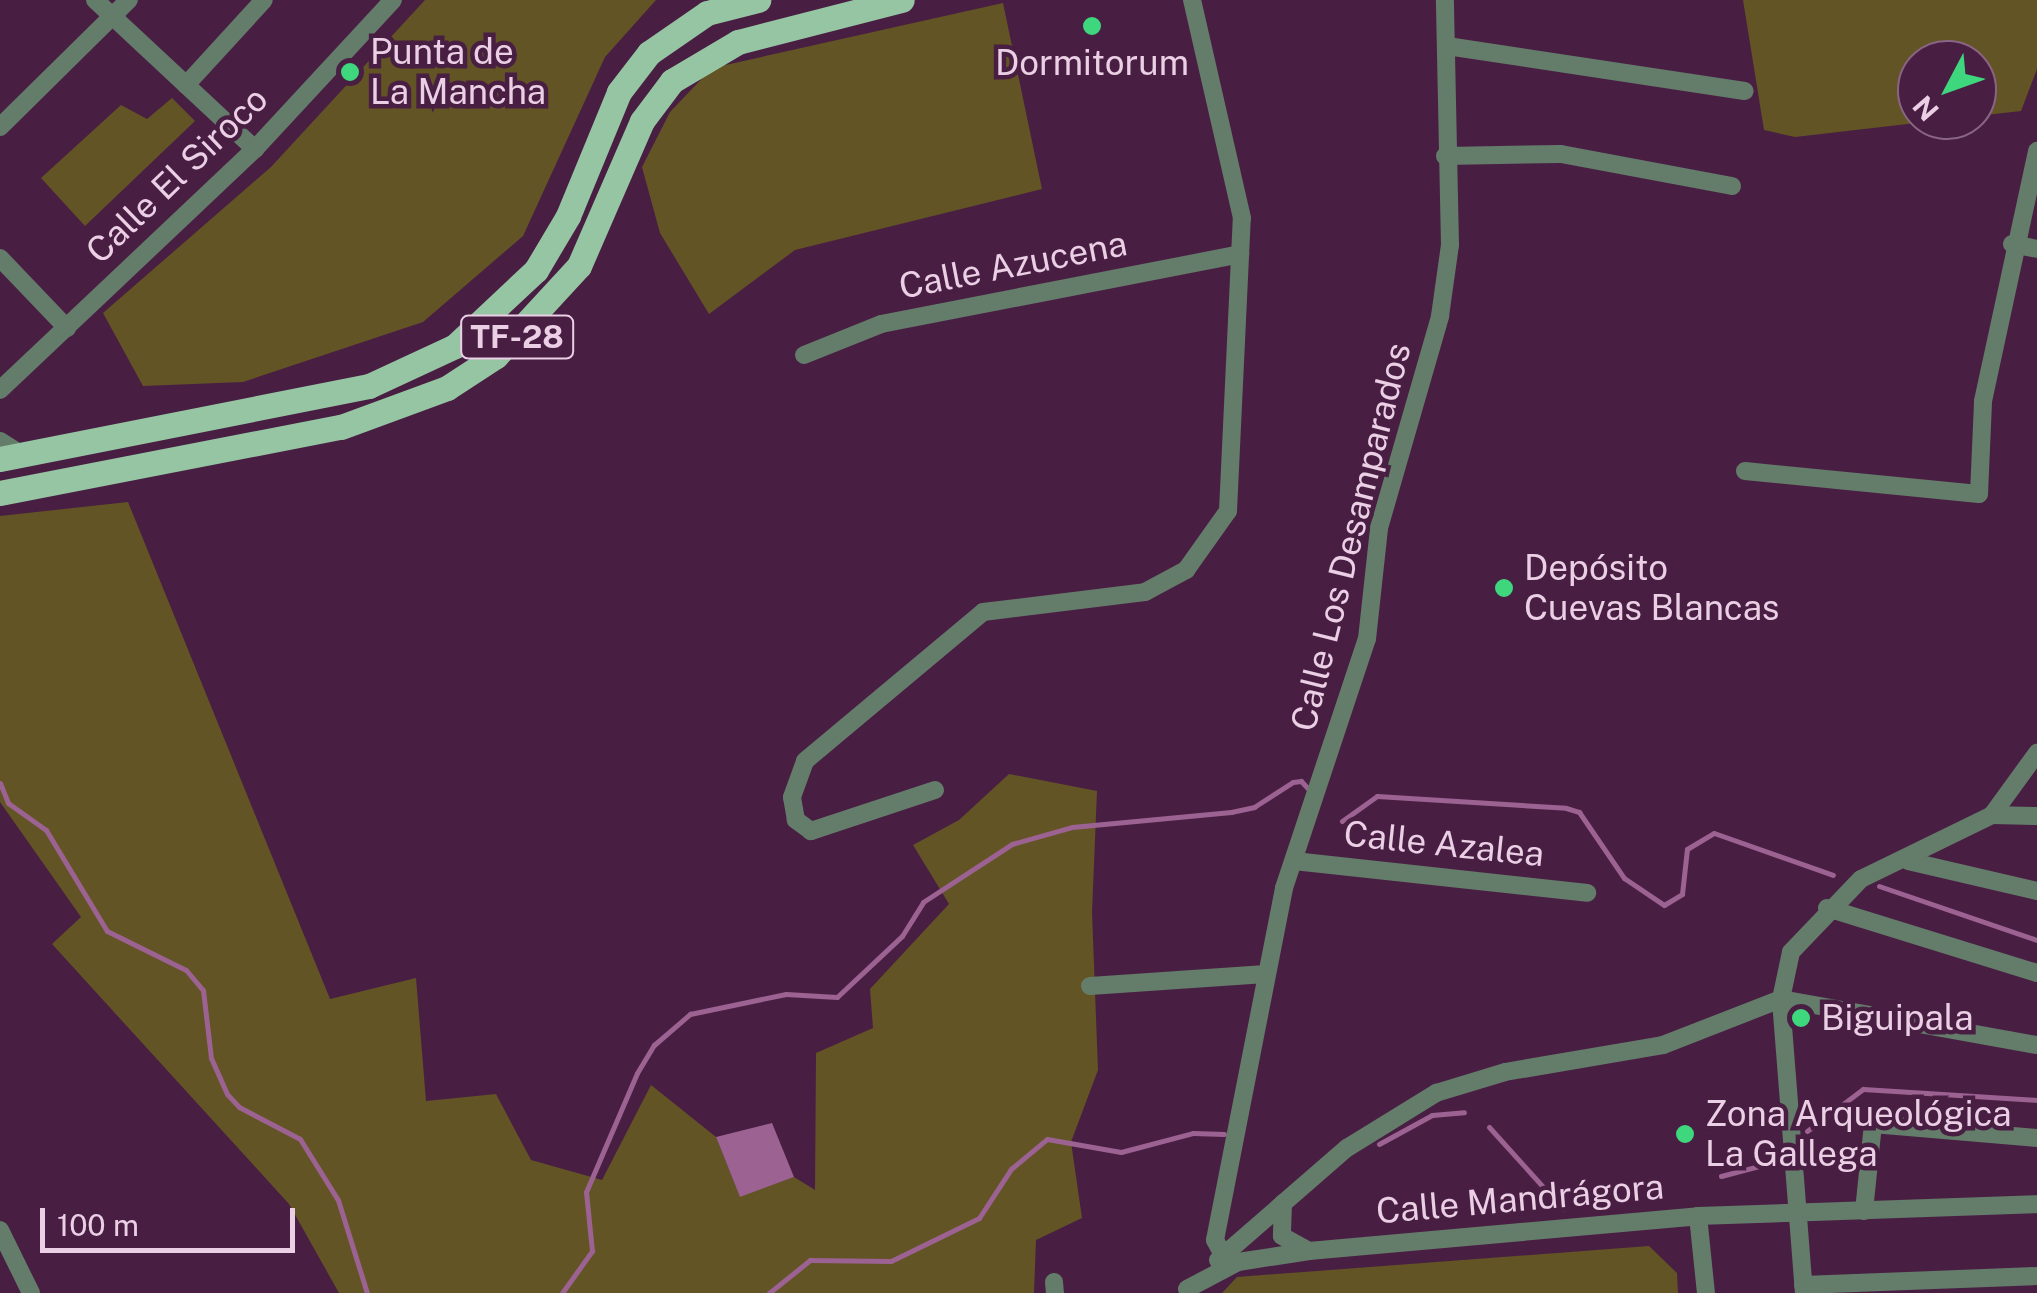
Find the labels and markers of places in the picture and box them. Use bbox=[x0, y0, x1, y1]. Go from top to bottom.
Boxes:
marker: Dormitorum bbox=[1081, 15, 1103, 37]
place label: Punta de La Mancha bbox=[370, 31, 546, 113]
place label: Dormitorum bbox=[995, 42, 1189, 84]
marker: Punta de La Mancha bbox=[339, 61, 361, 83]
place label: Depósito Cuevas Blancas bbox=[1524, 547, 1780, 629]
marker: Depósito Cuevas Blancas bbox=[1493, 577, 1515, 599]
place label: Biguipala bbox=[1821, 997, 1974, 1039]
marker: Biguipala bbox=[1790, 1007, 1812, 1029]
place label: Zona Arqueológica La Gallega bbox=[1705, 1093, 2012, 1175]
marker: Zona Arqueológica La Gallega bbox=[1674, 1123, 1696, 1145]

